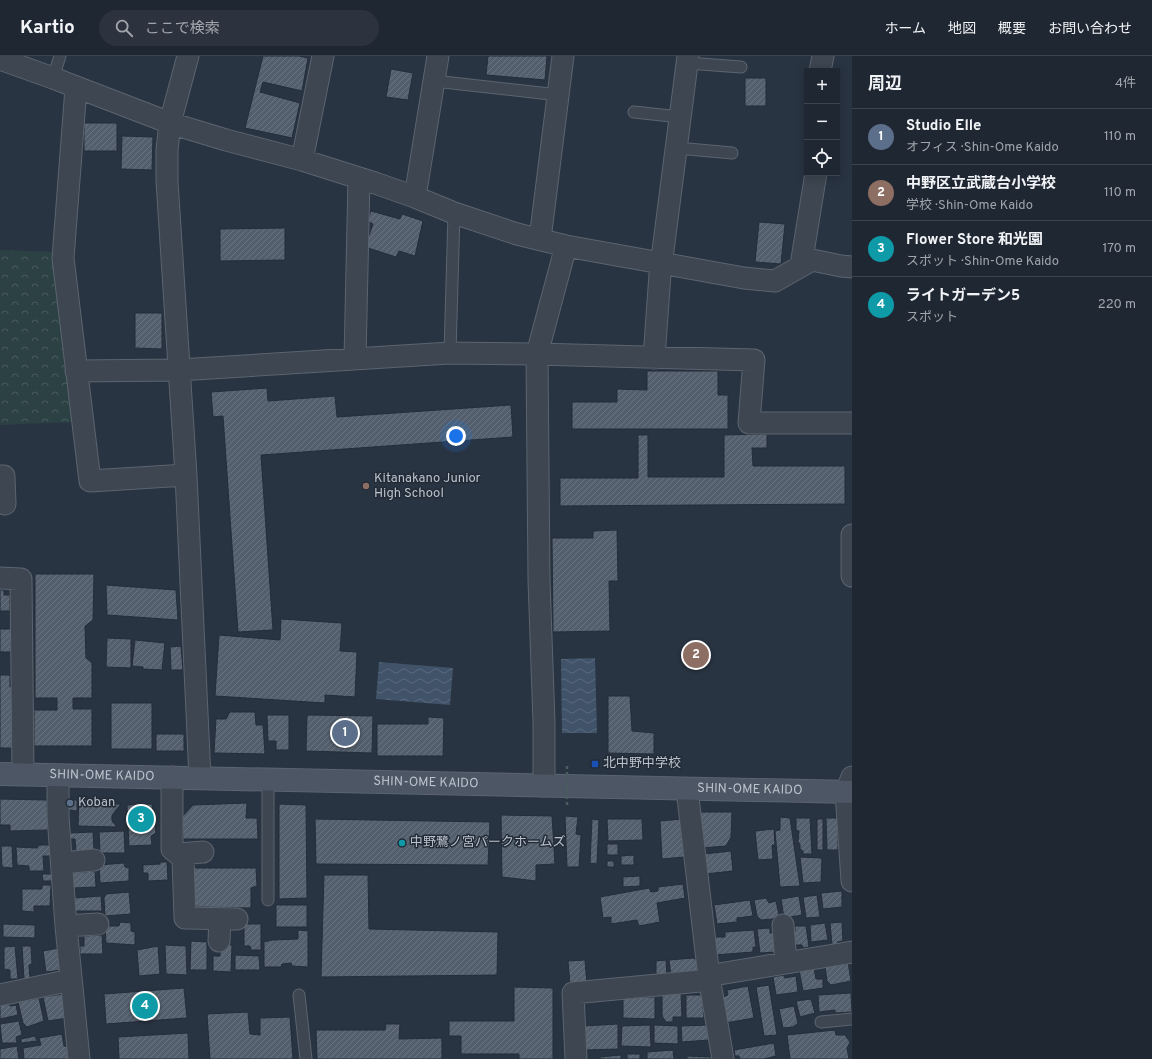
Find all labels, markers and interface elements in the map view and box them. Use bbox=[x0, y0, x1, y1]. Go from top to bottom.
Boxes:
search box bbox=[99, 10, 379, 46]
text: Kartio bbox=[20, 16, 75, 40]
icon: search bbox=[113, 17, 135, 39]
text: ここで検索 bbox=[145, 20, 220, 39]
text: ホーム bbox=[884, 21, 926, 38]
text: 地図 bbox=[948, 21, 976, 38]
text: 概要 bbox=[998, 21, 1026, 38]
text: お問い合わせ bbox=[1048, 21, 1132, 38]
map controls bbox=[804, 68, 840, 176]
button: + bbox=[804, 68, 840, 104]
text: 周辺 bbox=[868, 74, 902, 96]
text: 4件 bbox=[1115, 76, 1136, 92]
button: − bbox=[804, 104, 840, 140]
text: Studio Elle bbox=[906, 117, 981, 136]
text: 1 bbox=[878, 129, 884, 145]
text: 110 m bbox=[1104, 129, 1136, 145]
button: locate bbox=[804, 140, 840, 176]
text: オフィス · Shin-Ome Kaido bbox=[906, 140, 1059, 156]
text: 中野区立武蔵台小学校 bbox=[906, 175, 1056, 194]
text: 2 bbox=[877, 185, 885, 201]
text: 110 m bbox=[1104, 185, 1136, 201]
text: 学校 · Shin-Ome Kaido bbox=[906, 198, 1033, 214]
text: Flower Store 和光園 bbox=[906, 231, 1043, 250]
text: 3 bbox=[877, 241, 885, 257]
text: 170 m bbox=[1102, 241, 1136, 257]
text: スポット · Shin-Ome Kaido bbox=[906, 254, 1059, 270]
text: ライトガーデン5 bbox=[906, 287, 1020, 306]
text: 4 bbox=[877, 297, 885, 313]
text: 220 m bbox=[1098, 297, 1136, 313]
text: スポット bbox=[906, 310, 958, 326]
your location bbox=[446, 426, 466, 446]
place label: Kitanakano Junior High School bbox=[374, 471, 481, 502]
marker: Kitanakano Junior High School bbox=[361, 481, 371, 491]
pin: 2 bbox=[683, 640, 709, 670]
pin: 1 bbox=[332, 718, 358, 748]
place label: 北中野中学校 bbox=[603, 755, 681, 772]
marker: 北中野中学校 bbox=[590, 759, 600, 769]
street label: SHIN-OME KAIDO bbox=[49, 767, 155, 785]
street label: SHIN-OME KAIDO bbox=[373, 774, 479, 792]
street label: SHIN-OME KAIDO bbox=[697, 781, 803, 799]
place label: Koban bbox=[78, 795, 115, 811]
marker: Koban bbox=[65, 798, 75, 808]
pin: 3 bbox=[128, 804, 154, 834]
place label: 中野鷺ノ宮パークホームズ bbox=[410, 834, 566, 851]
marker: 中野鷺ノ宮パークホームズ bbox=[397, 838, 407, 848]
pin: 4 bbox=[132, 991, 158, 1021]

